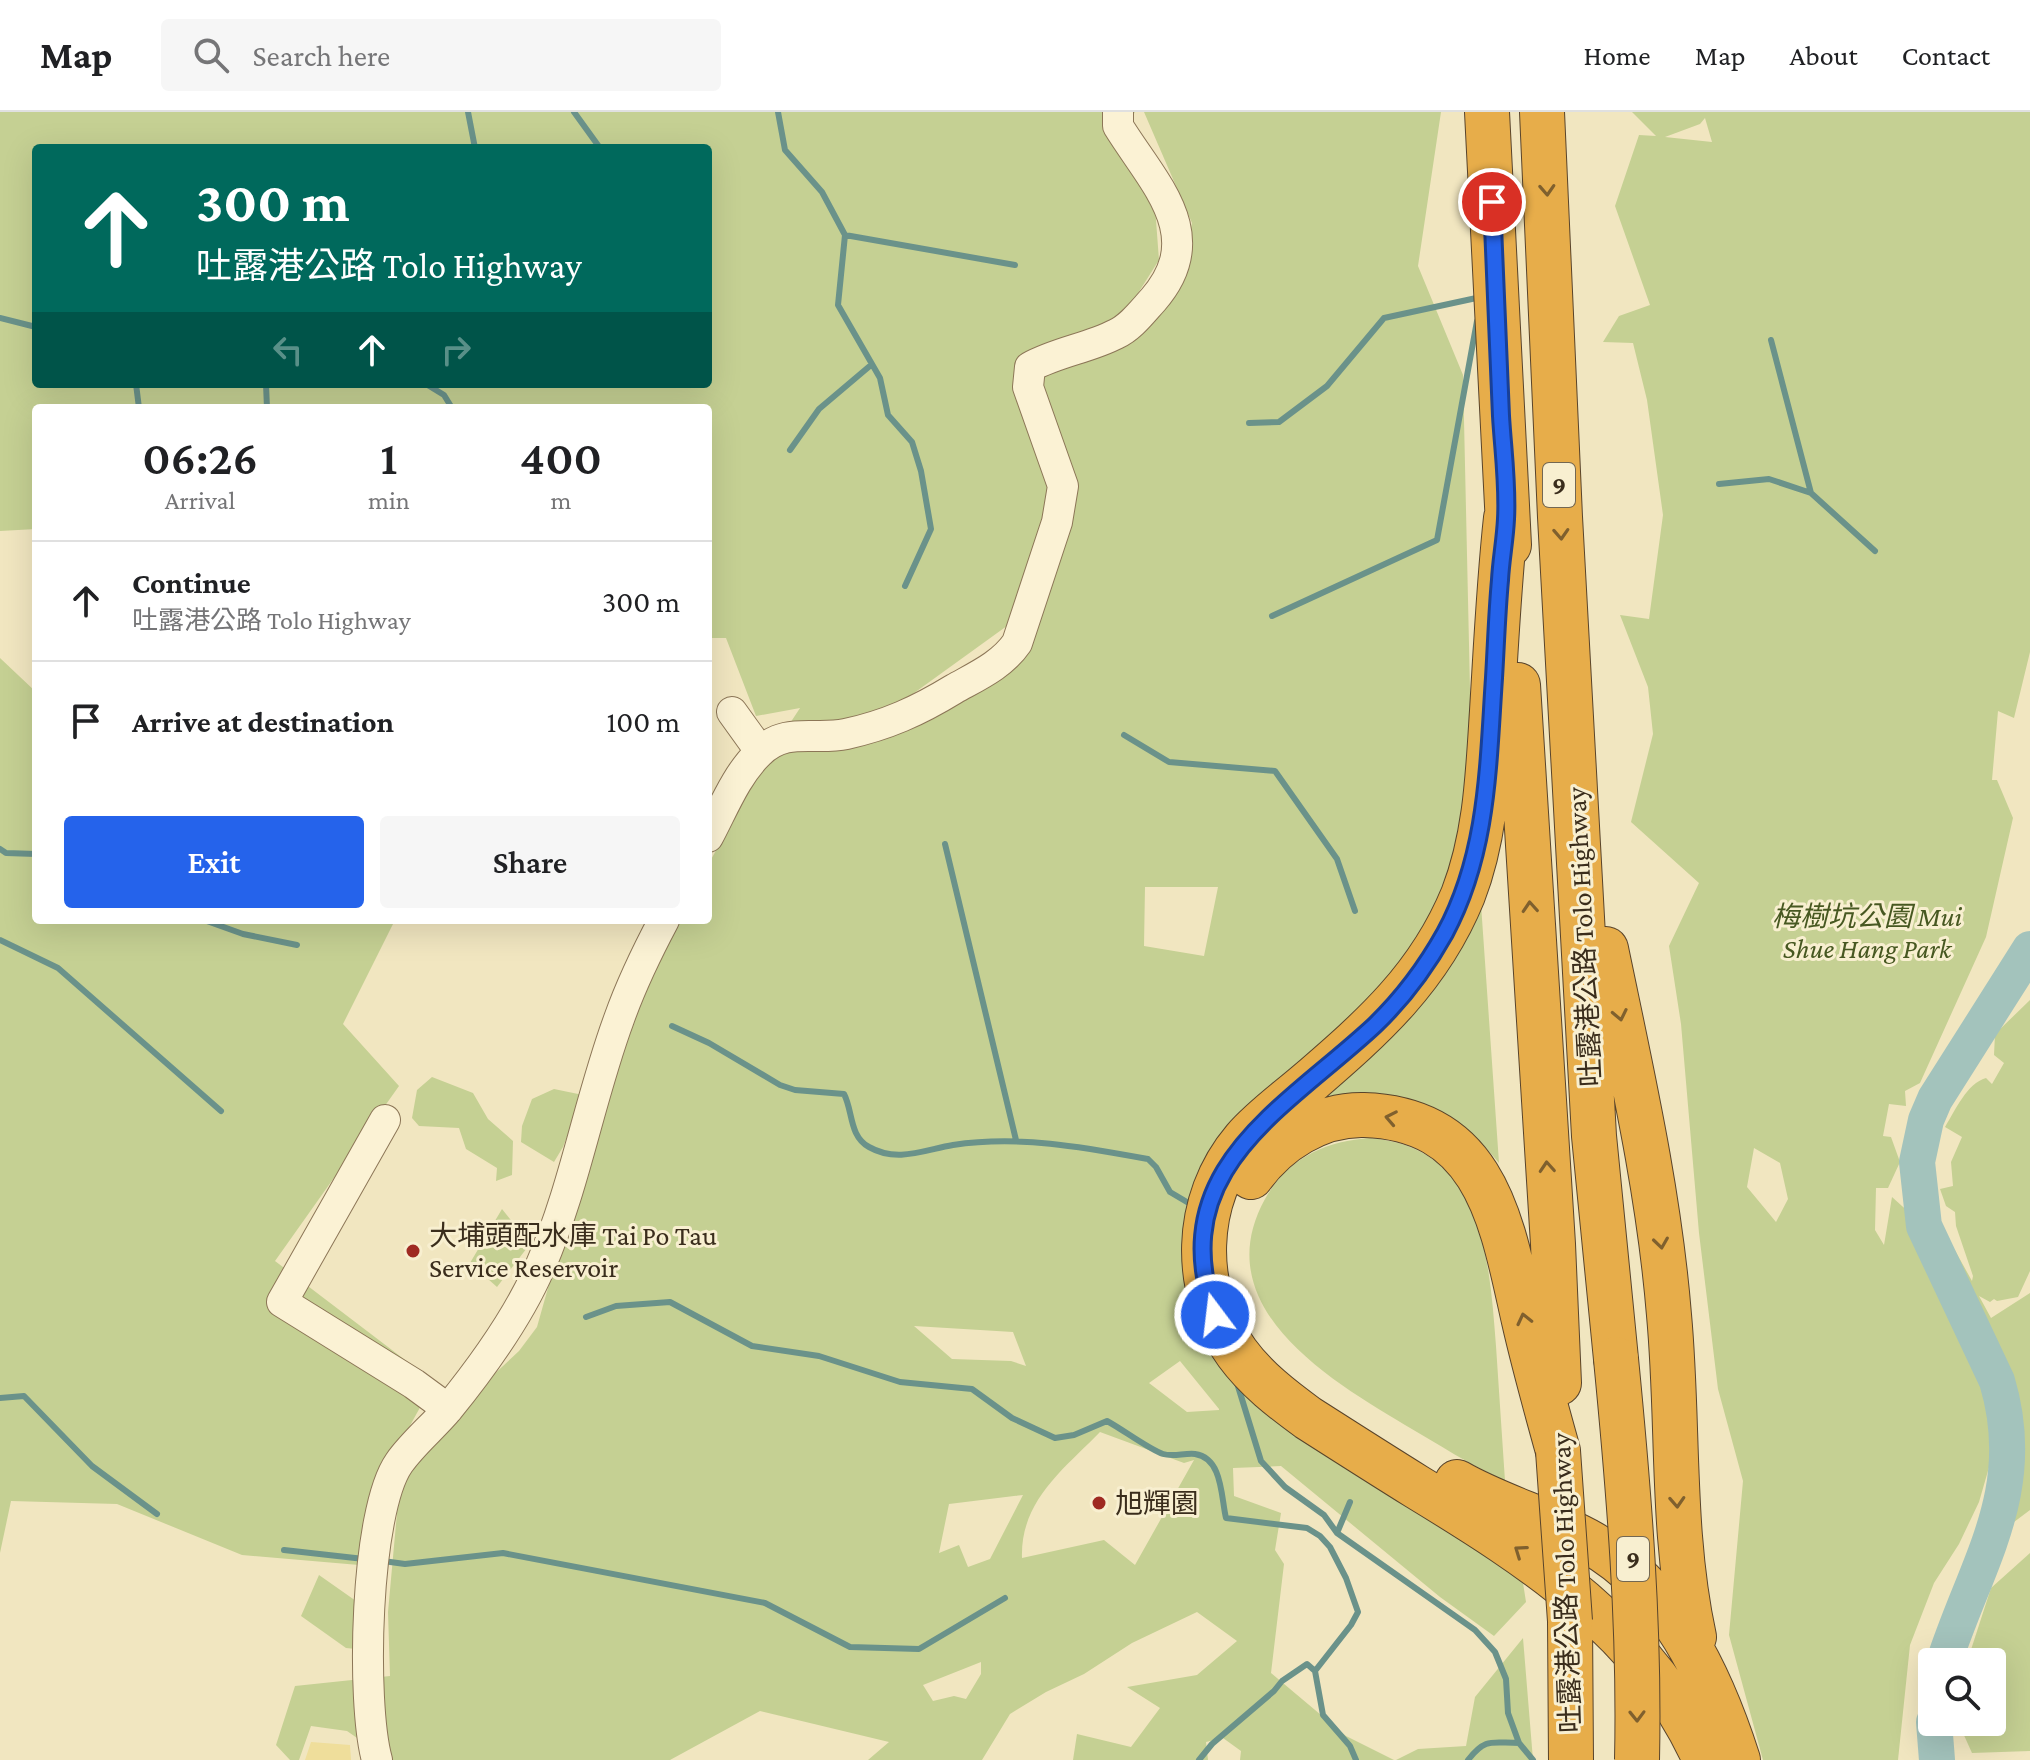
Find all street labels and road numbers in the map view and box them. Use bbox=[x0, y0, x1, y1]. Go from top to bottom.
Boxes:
road number: 9 bbox=[1543, 463, 1575, 507]
street label: 吐露港公路 Tolo Highway bbox=[1560, 785, 1607, 1088]
street label: 吐露港公路 Tolo Highway bbox=[1545, 1431, 1586, 1734]
road number: 9 bbox=[1617, 1537, 1649, 1581]

